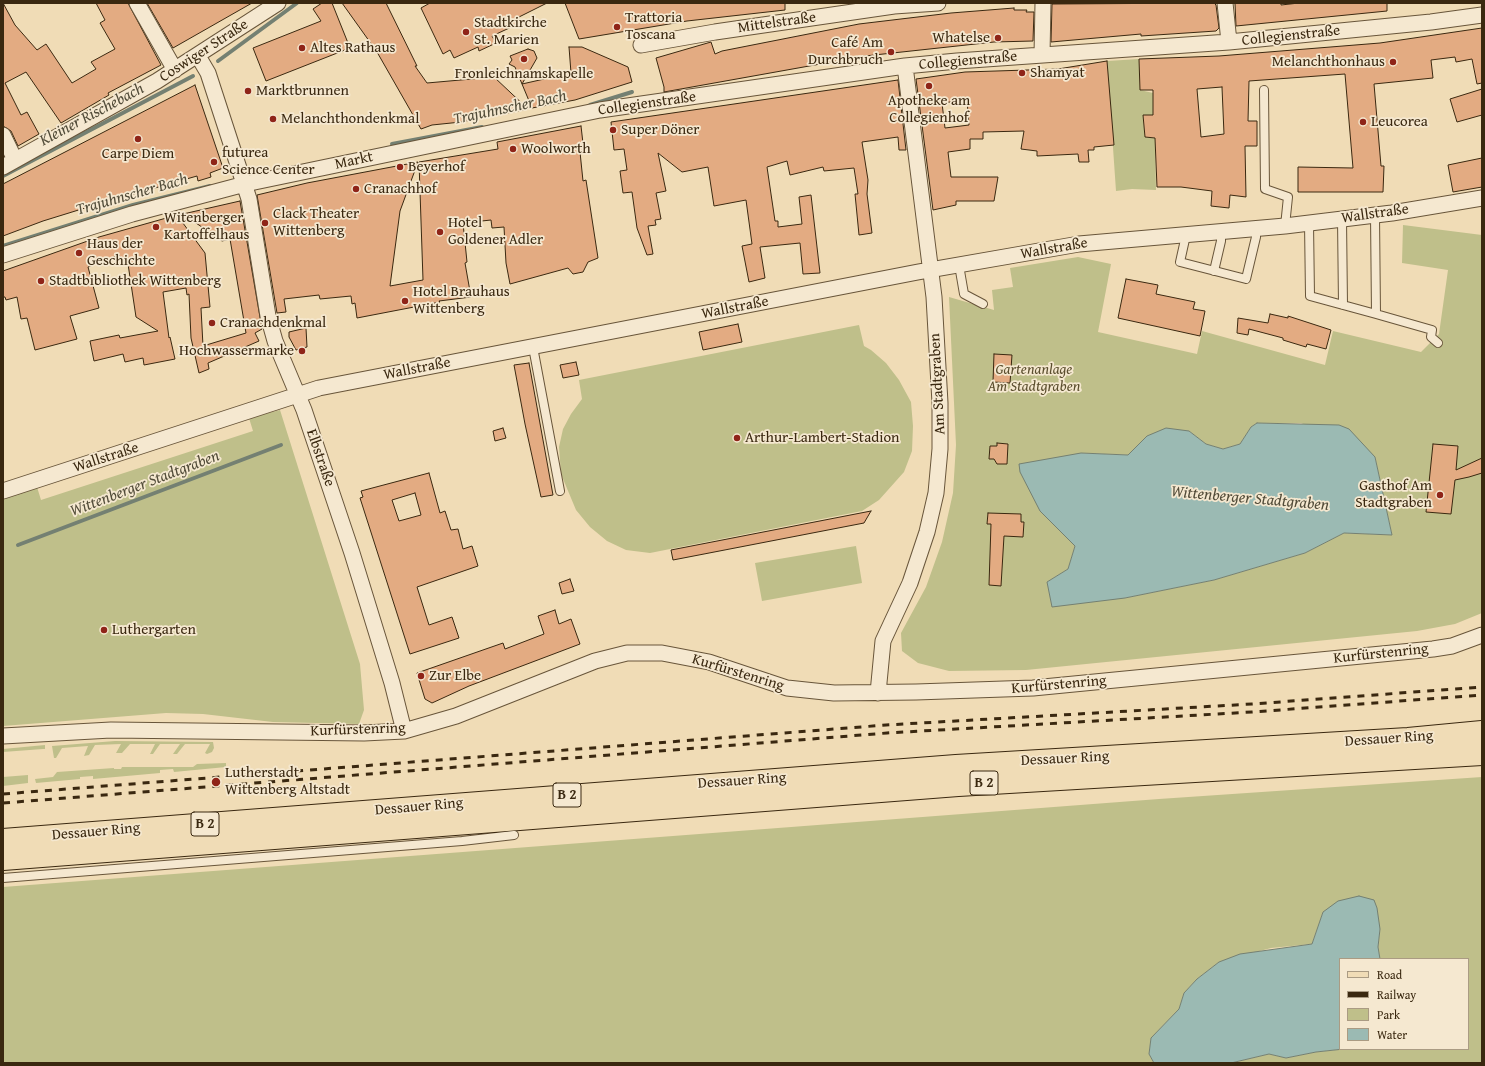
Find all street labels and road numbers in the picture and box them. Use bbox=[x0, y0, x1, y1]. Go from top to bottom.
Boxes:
street label: Mittelstraße bbox=[737, 9, 817, 37]
street label: Coswiger Straße bbox=[156, 16, 252, 86]
street label: Collegienstraße bbox=[1241, 22, 1341, 50]
street label: Collegienstraße bbox=[918, 48, 1018, 74]
street label: Collegienstraße bbox=[597, 88, 697, 120]
street label: Markt bbox=[333, 148, 375, 174]
street label: Wallstraße bbox=[1340, 200, 1410, 228]
street label: Wallstraße bbox=[1019, 234, 1089, 264]
street label: Wallstraße bbox=[700, 293, 770, 323]
street label: Am Stadtgraben bbox=[926, 333, 950, 435]
street label: Wallstraße bbox=[382, 354, 452, 384]
street label: Elbstraße bbox=[302, 427, 338, 489]
street label: Wallstraße bbox=[71, 439, 141, 477]
street label: Kurfürstenring bbox=[1333, 640, 1429, 668]
street label: Kurfürstenring bbox=[690, 650, 786, 696]
street label: Kurfürstenring bbox=[1011, 672, 1107, 698]
street label: Kurfürstenring bbox=[310, 719, 406, 741]
street label: Dessauer Ring bbox=[1344, 727, 1434, 751]
street label: Dessauer Ring bbox=[1020, 748, 1110, 770]
street label: Dessauer Ring bbox=[697, 769, 787, 793]
road number: B 2 bbox=[970, 771, 998, 795]
road number: B 2 bbox=[553, 783, 581, 807]
street label: Dessauer Ring bbox=[374, 794, 464, 820]
road number: B 2 bbox=[191, 812, 219, 836]
street label: Dessauer Ring bbox=[51, 819, 141, 845]

